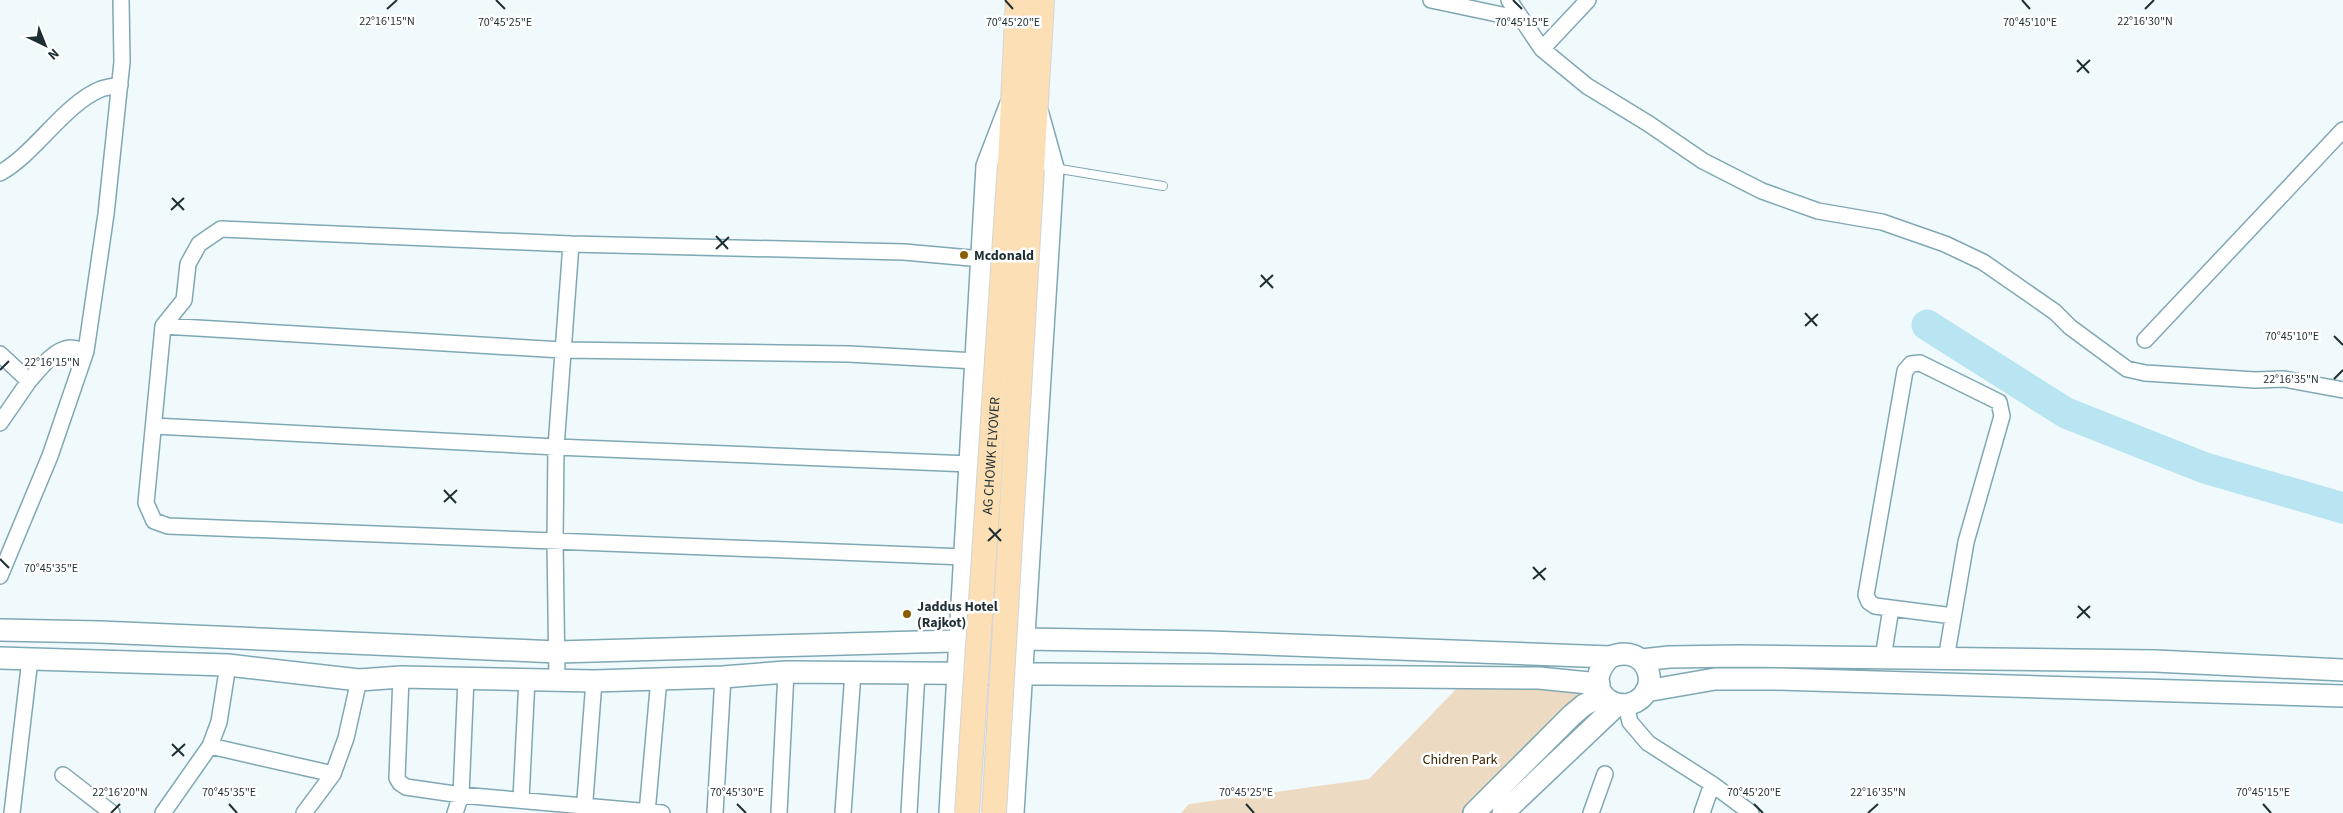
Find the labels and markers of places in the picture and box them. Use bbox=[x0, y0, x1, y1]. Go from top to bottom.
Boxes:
place label: Mcdonald bbox=[974, 246, 1034, 266]
marker: Mcdonald bbox=[958, 249, 970, 261]
place label: Jaddus Hotel (Rajkot) bbox=[917, 597, 998, 633]
marker: Jaddus Hotel (Rajkot) bbox=[901, 608, 913, 620]

